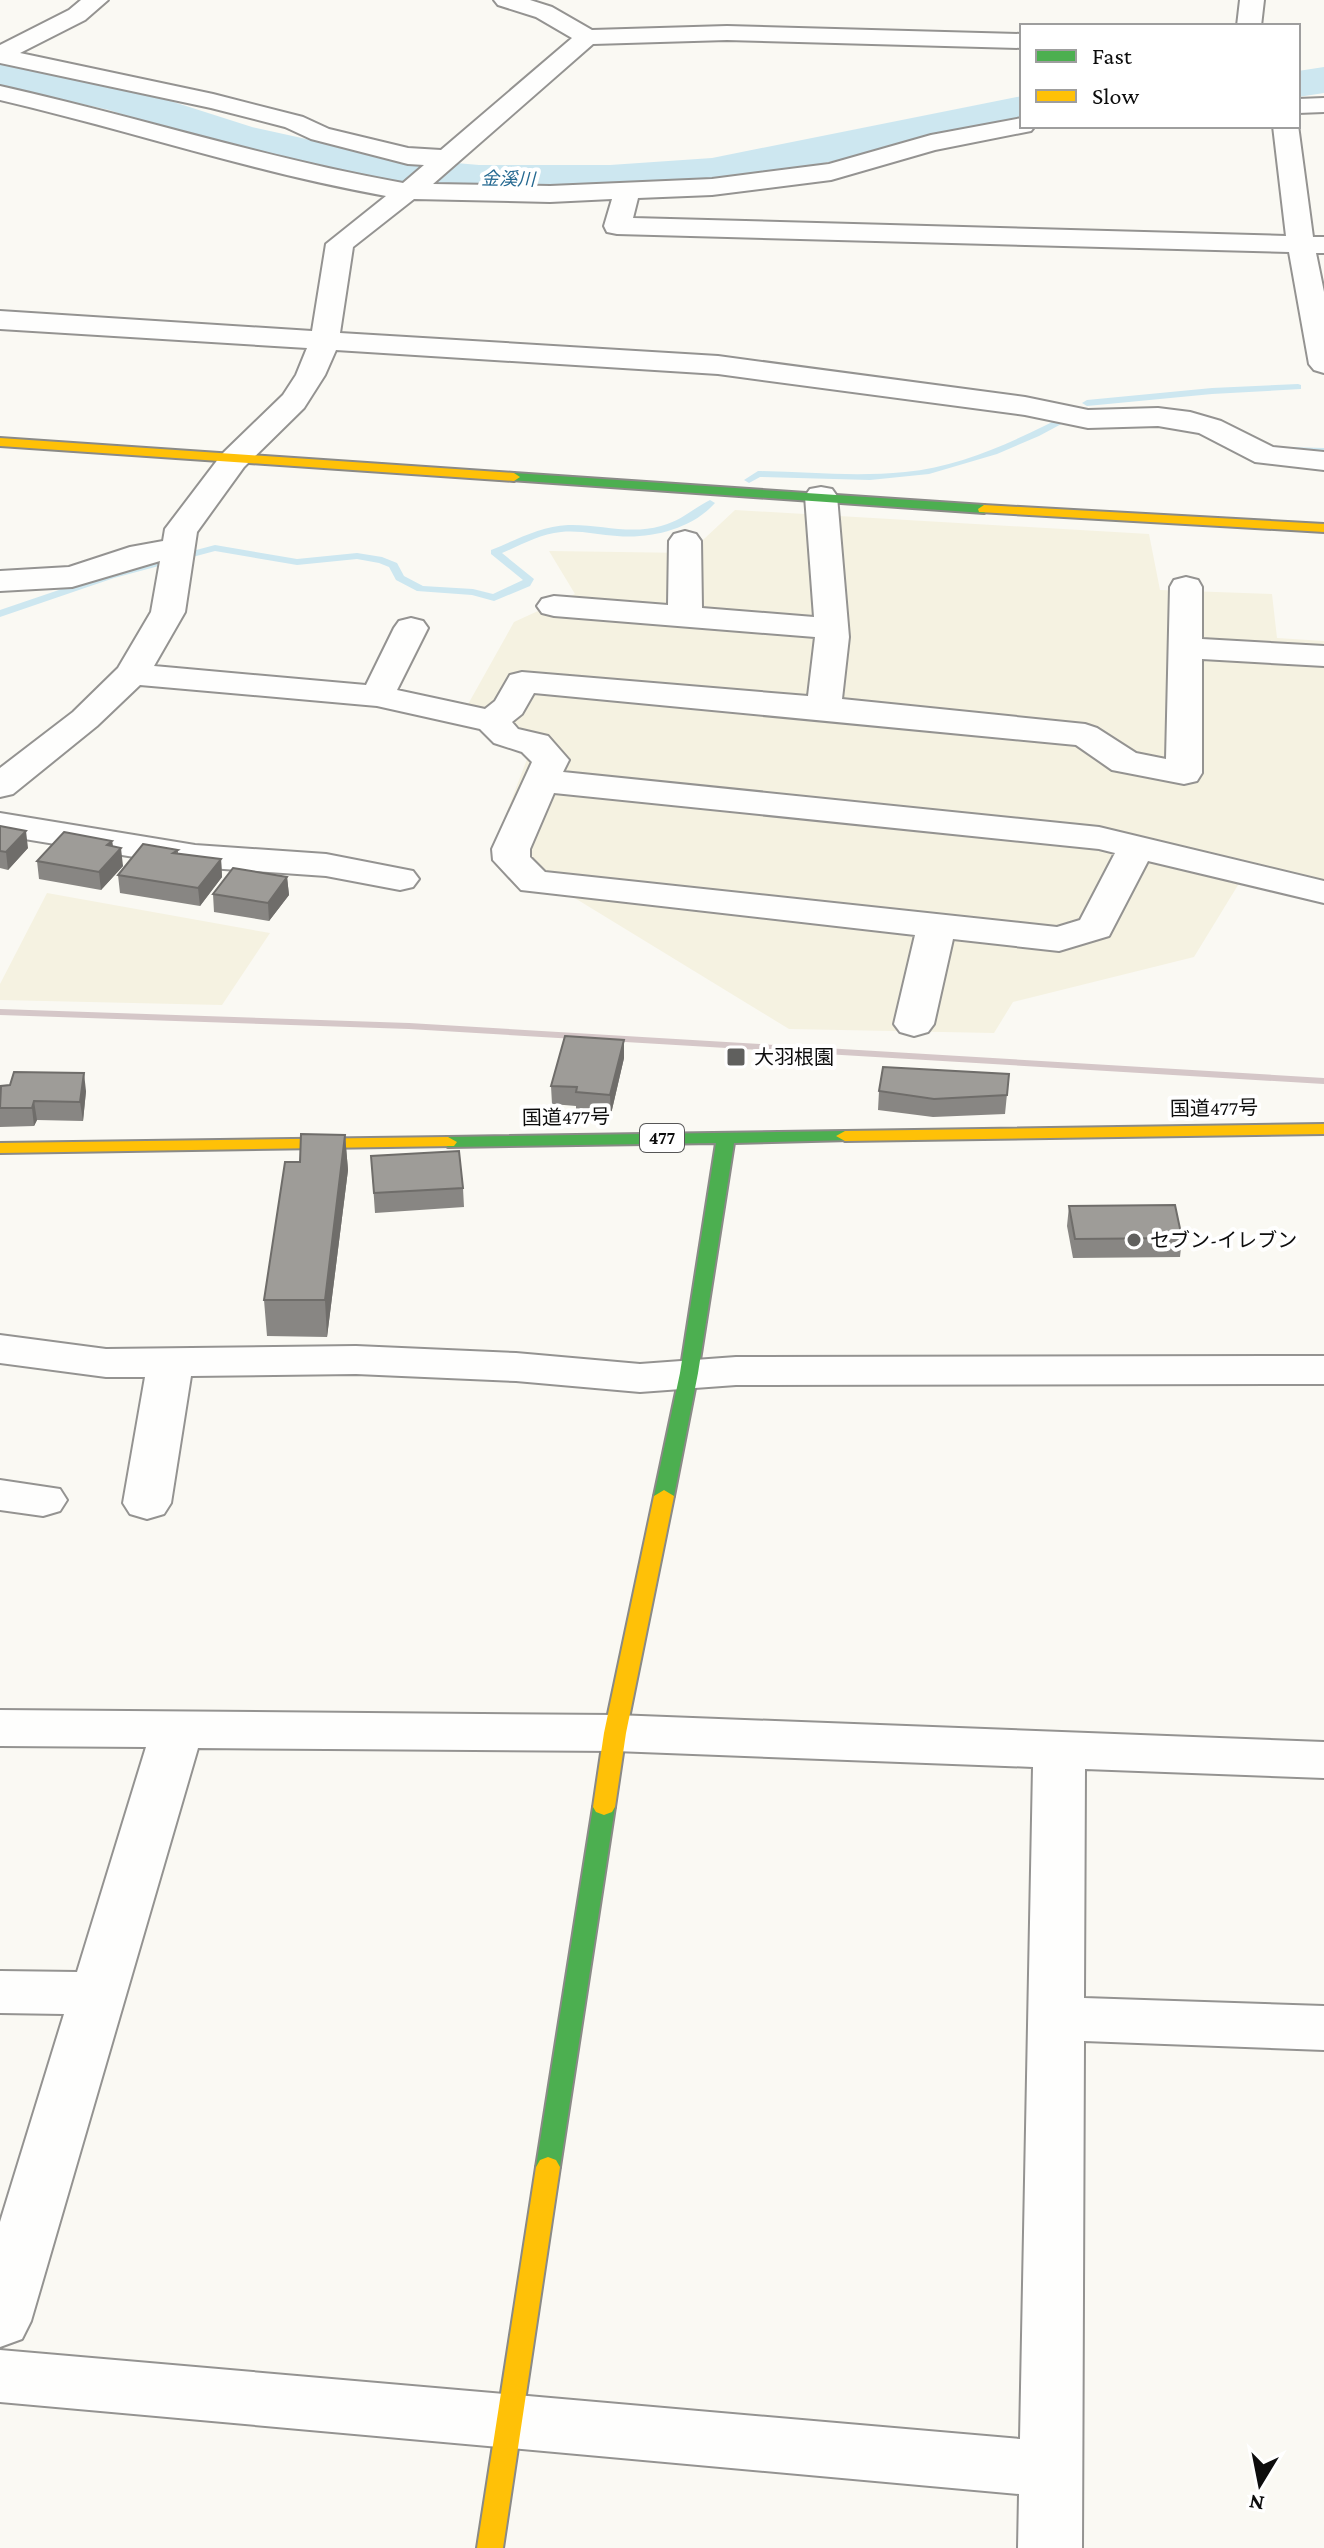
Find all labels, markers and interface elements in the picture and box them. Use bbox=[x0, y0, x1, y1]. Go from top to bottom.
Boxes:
legend bbox=[1020, 24, 1300, 128]
text: Fast bbox=[1092, 42, 1133, 69]
text: Slow bbox=[1092, 82, 1139, 109]
water label: 金溪川 bbox=[481, 169, 537, 190]
marker: 大羽根園 bbox=[725, 1046, 747, 1068]
place label: 大羽根園 bbox=[754, 1046, 834, 1068]
street label: 国道477号 bbox=[1170, 1096, 1258, 1120]
street label: 国道477号 bbox=[522, 1105, 610, 1129]
road number: 477 bbox=[640, 1124, 684, 1152]
place label: セブン-イレブン bbox=[1150, 1229, 1297, 1251]
marker: セブン-イレブン bbox=[1125, 1231, 1143, 1249]
north arrow bbox=[1220, 2444, 1300, 2524]
text: N bbox=[1247, 2490, 1266, 2517]

